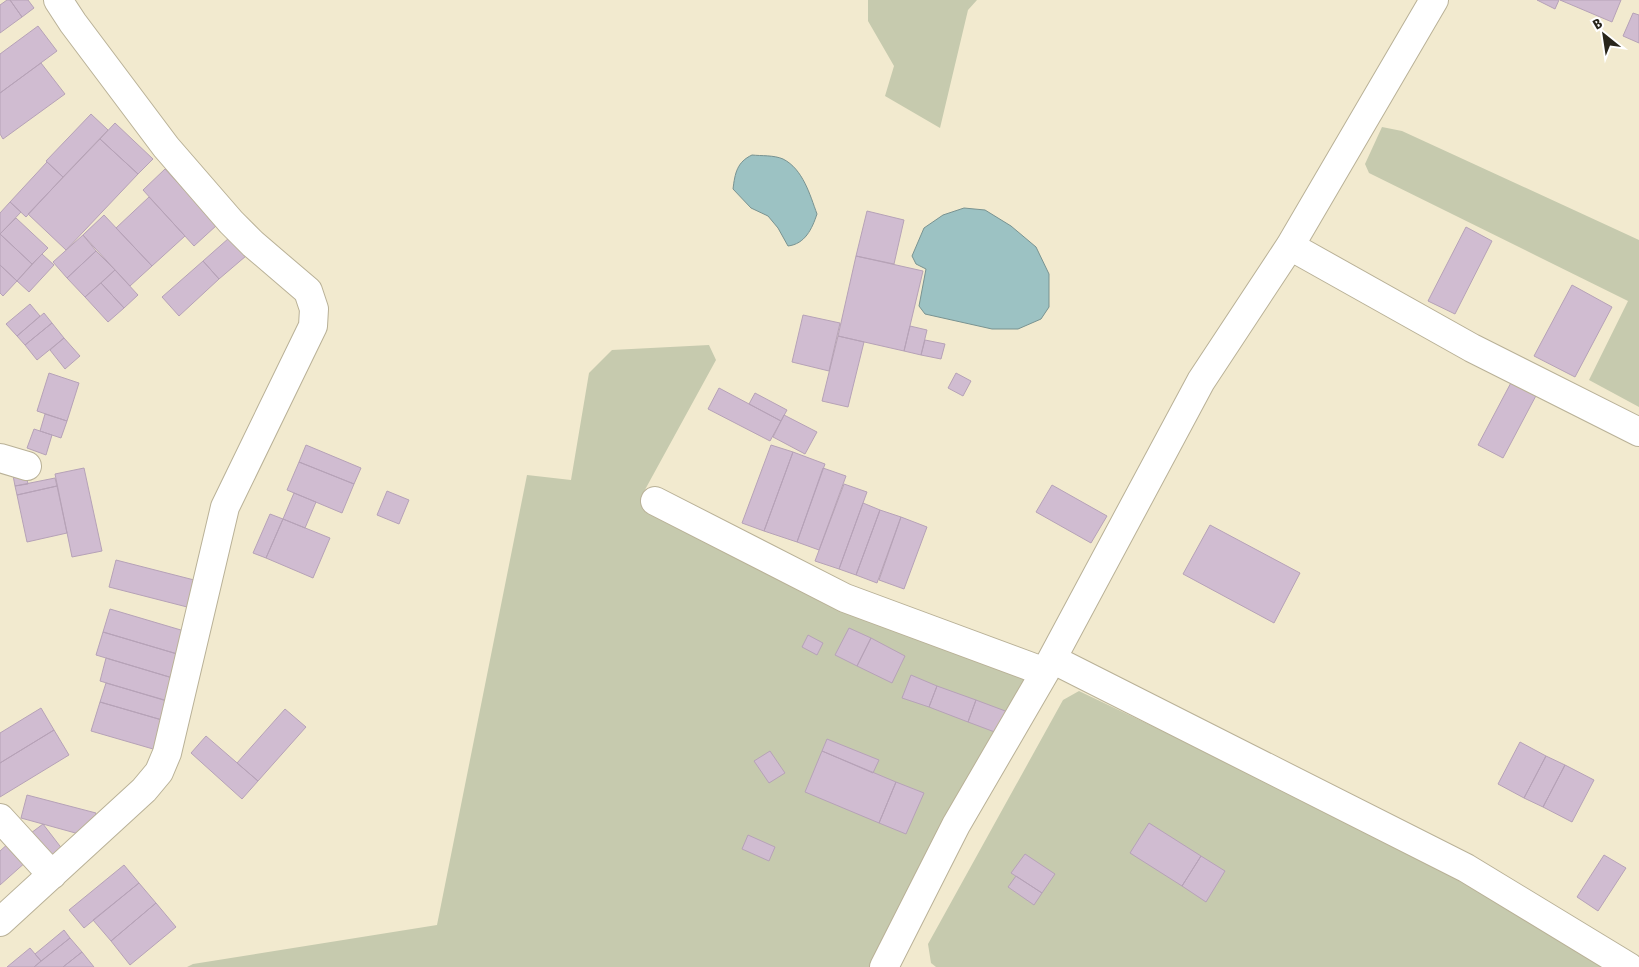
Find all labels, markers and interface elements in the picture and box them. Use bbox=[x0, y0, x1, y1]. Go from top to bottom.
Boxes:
north arrow bbox=[1579, 10, 1629, 60]
text: B bbox=[1590, 15, 1606, 33]

